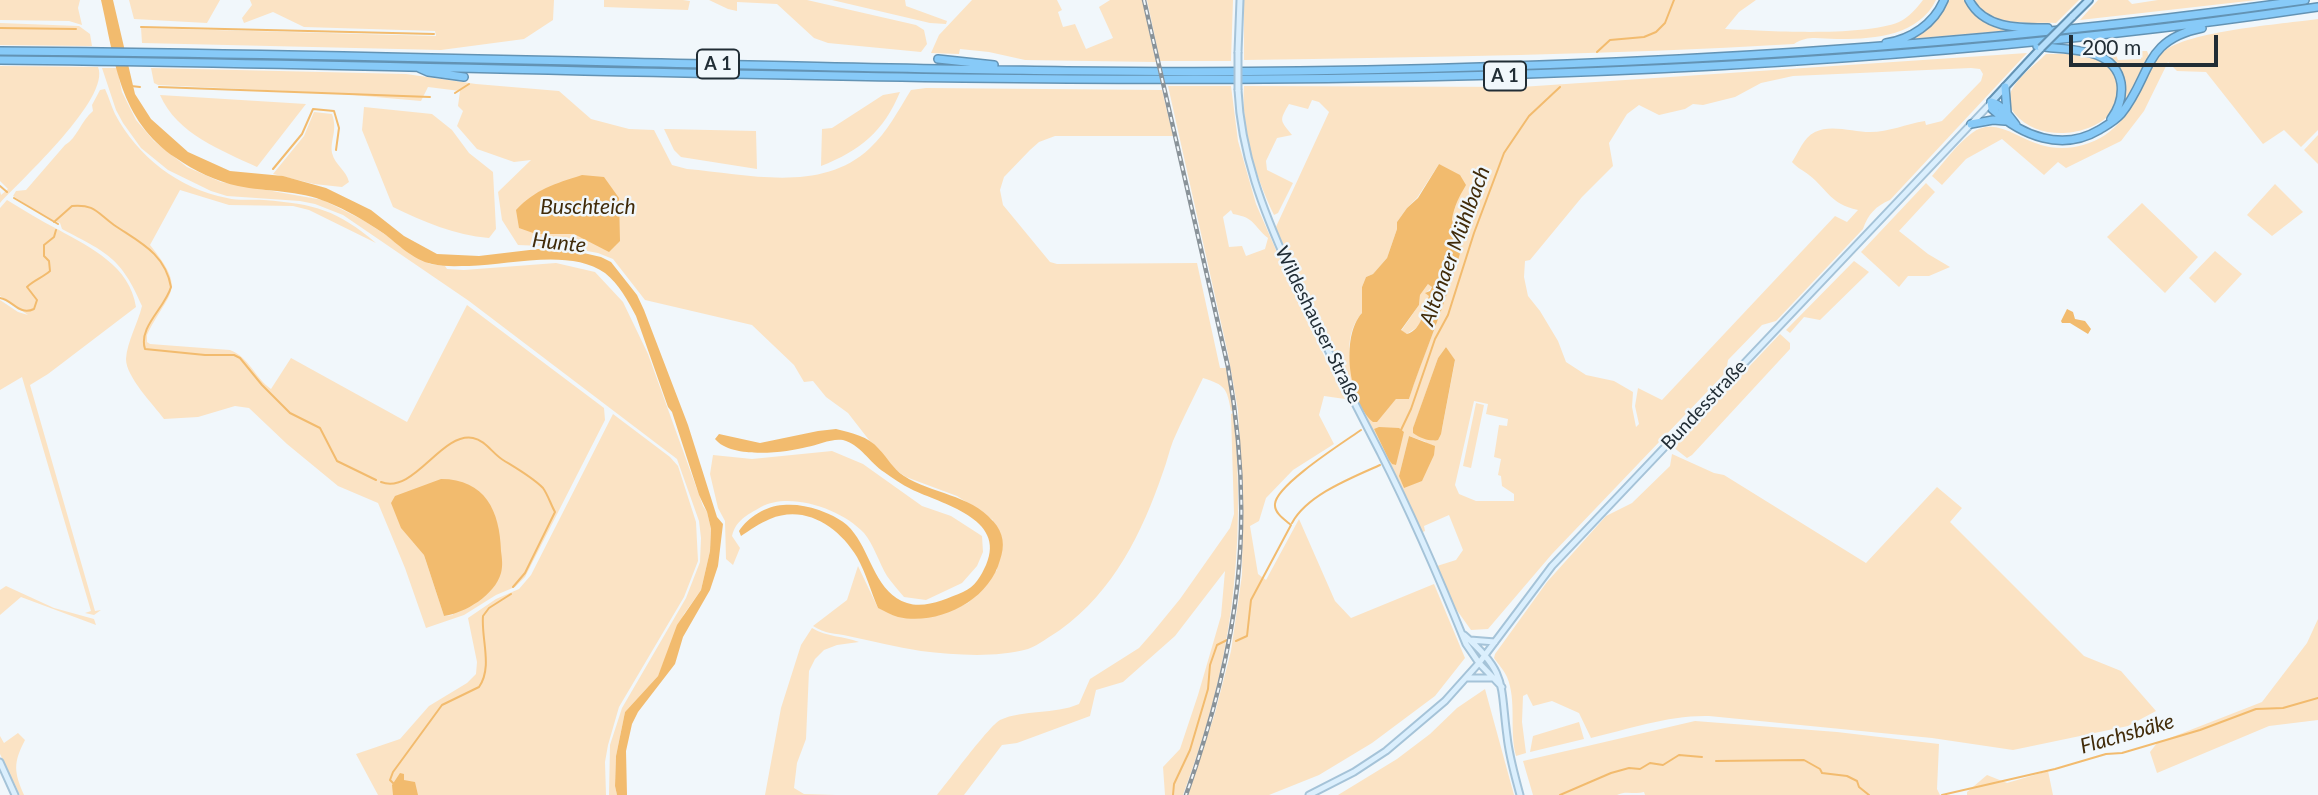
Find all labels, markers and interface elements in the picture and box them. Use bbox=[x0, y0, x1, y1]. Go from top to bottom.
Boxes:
scale bar bbox=[2073, 21, 2222, 65]
text: 200 m bbox=[2082, 34, 2141, 59]
road number: A 1 bbox=[697, 50, 739, 78]
road number: A 1 bbox=[1484, 62, 1526, 90]
water label: Altonaer Mühlbach bbox=[1415, 163, 1495, 329]
water label: Buschteich bbox=[540, 194, 636, 220]
water label: Hunte bbox=[531, 228, 587, 258]
street label: Wildeshauser Straße bbox=[1270, 243, 1366, 407]
street label: Bundesstraße bbox=[1657, 355, 1751, 455]
water label: Flachsbäke bbox=[2077, 709, 2177, 759]

